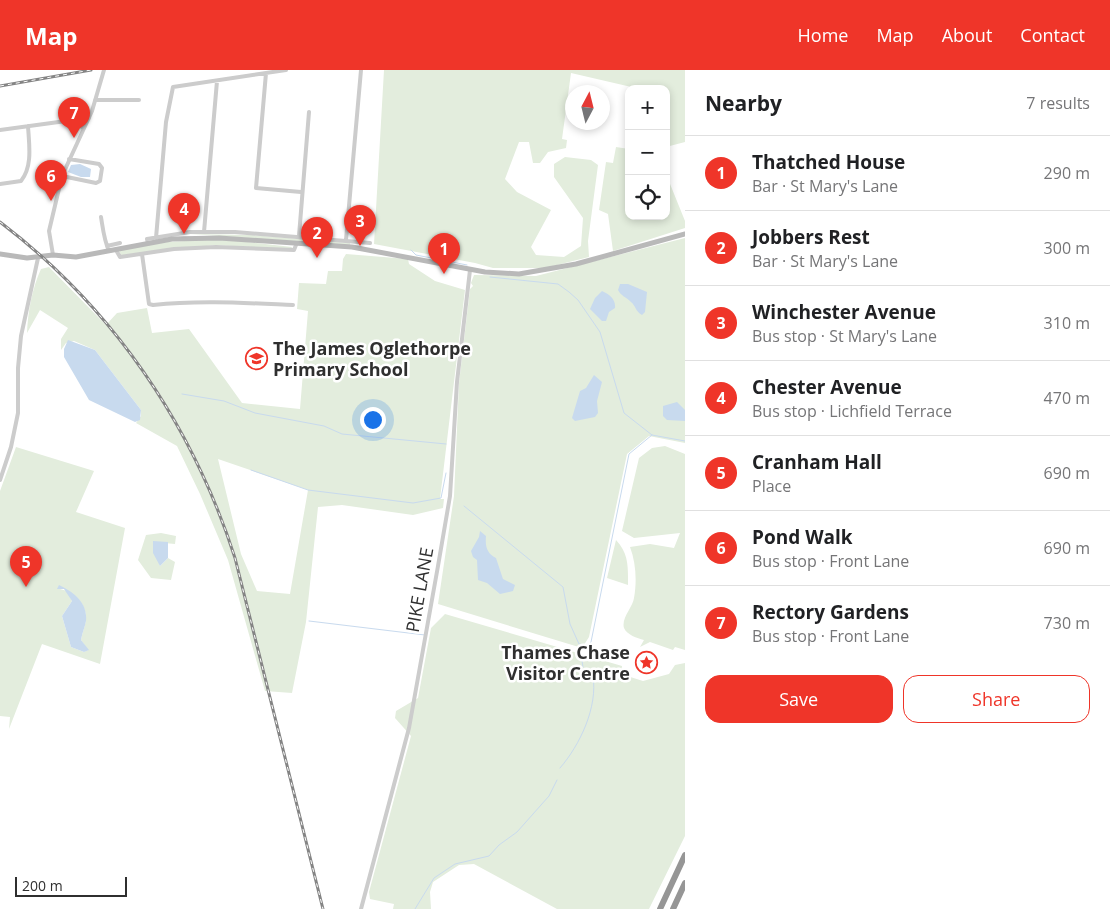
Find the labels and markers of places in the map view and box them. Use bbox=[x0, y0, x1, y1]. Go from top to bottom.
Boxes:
pin: 7 bbox=[58, 97, 90, 138]
pin: 6 bbox=[35, 160, 67, 201]
pin: 4 bbox=[168, 193, 200, 234]
pin: 3 bbox=[344, 205, 376, 246]
pin: 2 bbox=[301, 217, 333, 258]
pin: 1 bbox=[428, 233, 460, 274]
place label: The James Oglethorpe Primary School bbox=[273, 336, 471, 381]
school or university icon: The James Oglethorpe Primary School bbox=[245, 347, 269, 371]
pin: 5 bbox=[10, 546, 42, 587]
place label: Thames Chase Visitor Centre bbox=[501, 640, 630, 685]
place icon: Thames Chase Visitor Centre bbox=[634, 651, 658, 675]

